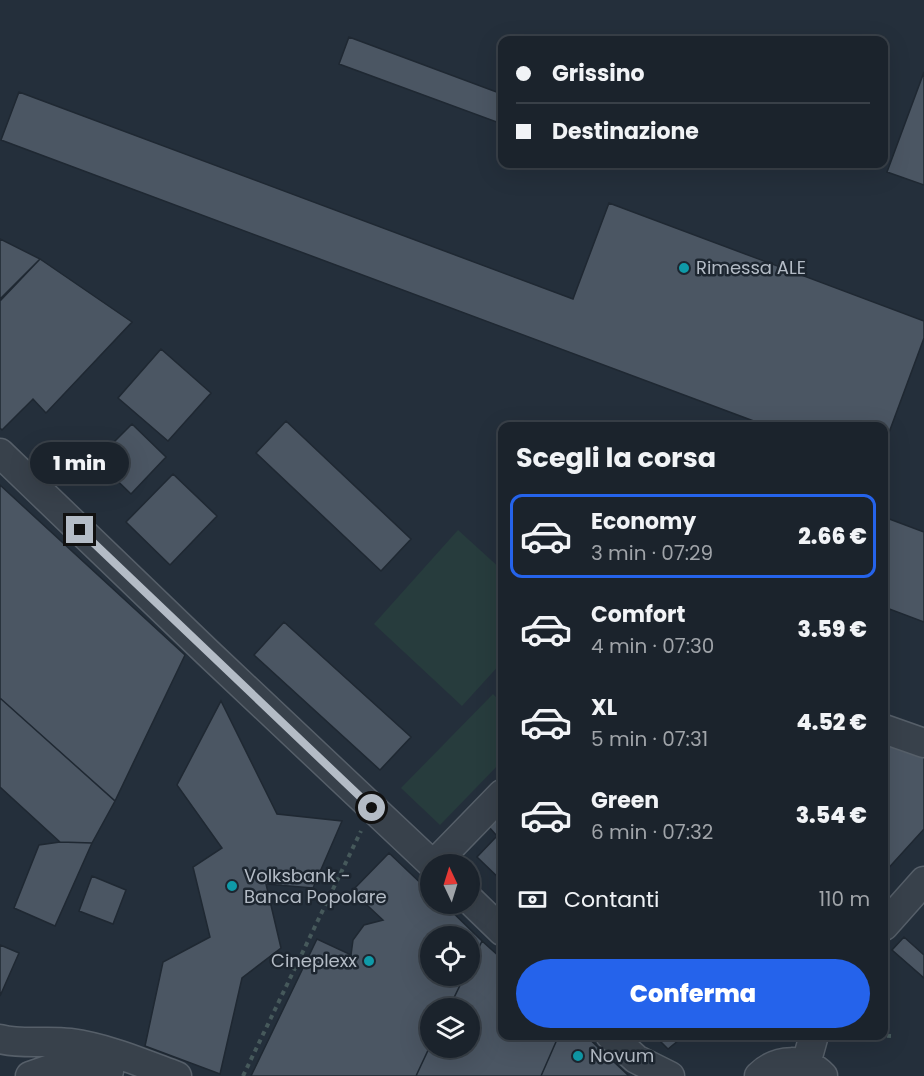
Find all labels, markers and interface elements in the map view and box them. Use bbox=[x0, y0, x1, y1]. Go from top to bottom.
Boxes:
text: Grissino bbox=[552, 58, 645, 89]
text: Destinazione bbox=[552, 116, 699, 147]
place label: Rimessa ALE bbox=[696, 255, 806, 280]
marker: Rimessa ALE bbox=[677, 261, 691, 275]
text: Scegli la corsa bbox=[516, 439, 716, 476]
callout: 1 min bbox=[31, 443, 130, 485]
text: 1 min bbox=[53, 449, 106, 477]
text: Economy bbox=[591, 506, 696, 537]
icon: car bbox=[519, 509, 573, 563]
route end bbox=[66, 516, 93, 543]
text: 2.66 € bbox=[798, 521, 867, 552]
text: 3 min · 07:29 bbox=[591, 539, 713, 567]
text: Comfort bbox=[591, 599, 685, 630]
icon: car bbox=[519, 602, 573, 656]
text: 3.59 € bbox=[798, 614, 867, 645]
text: 4 min · 07:30 bbox=[591, 632, 714, 660]
text: XL bbox=[591, 692, 617, 723]
icon: car bbox=[519, 695, 573, 749]
text: 4.52 € bbox=[797, 707, 867, 738]
text: 5 min · 07:31 bbox=[591, 725, 708, 753]
text: Green bbox=[591, 785, 659, 816]
icon: car bbox=[519, 788, 573, 842]
route start bbox=[358, 794, 385, 821]
text: 3.54 € bbox=[796, 800, 867, 831]
text: 6 min · 07:32 bbox=[591, 818, 713, 846]
north arrow bbox=[420, 854, 480, 914]
map controls bbox=[420, 854, 480, 1058]
place label: Volksbank - Banca Popolare bbox=[244, 863, 387, 909]
marker: Volksbank - Banca Popolare bbox=[225, 879, 239, 893]
icon: cash bbox=[516, 883, 549, 916]
text: Contanti bbox=[564, 884, 660, 915]
text: 110 m bbox=[819, 885, 870, 913]
button: locate bbox=[420, 926, 480, 986]
place label: Cineplexx bbox=[271, 948, 357, 973]
marker: Cineplexx bbox=[362, 954, 376, 968]
button: Conferma bbox=[516, 959, 870, 1028]
button: layers bbox=[420, 998, 480, 1058]
place label: Novum bbox=[590, 1043, 654, 1068]
marker: Novum bbox=[571, 1049, 585, 1063]

